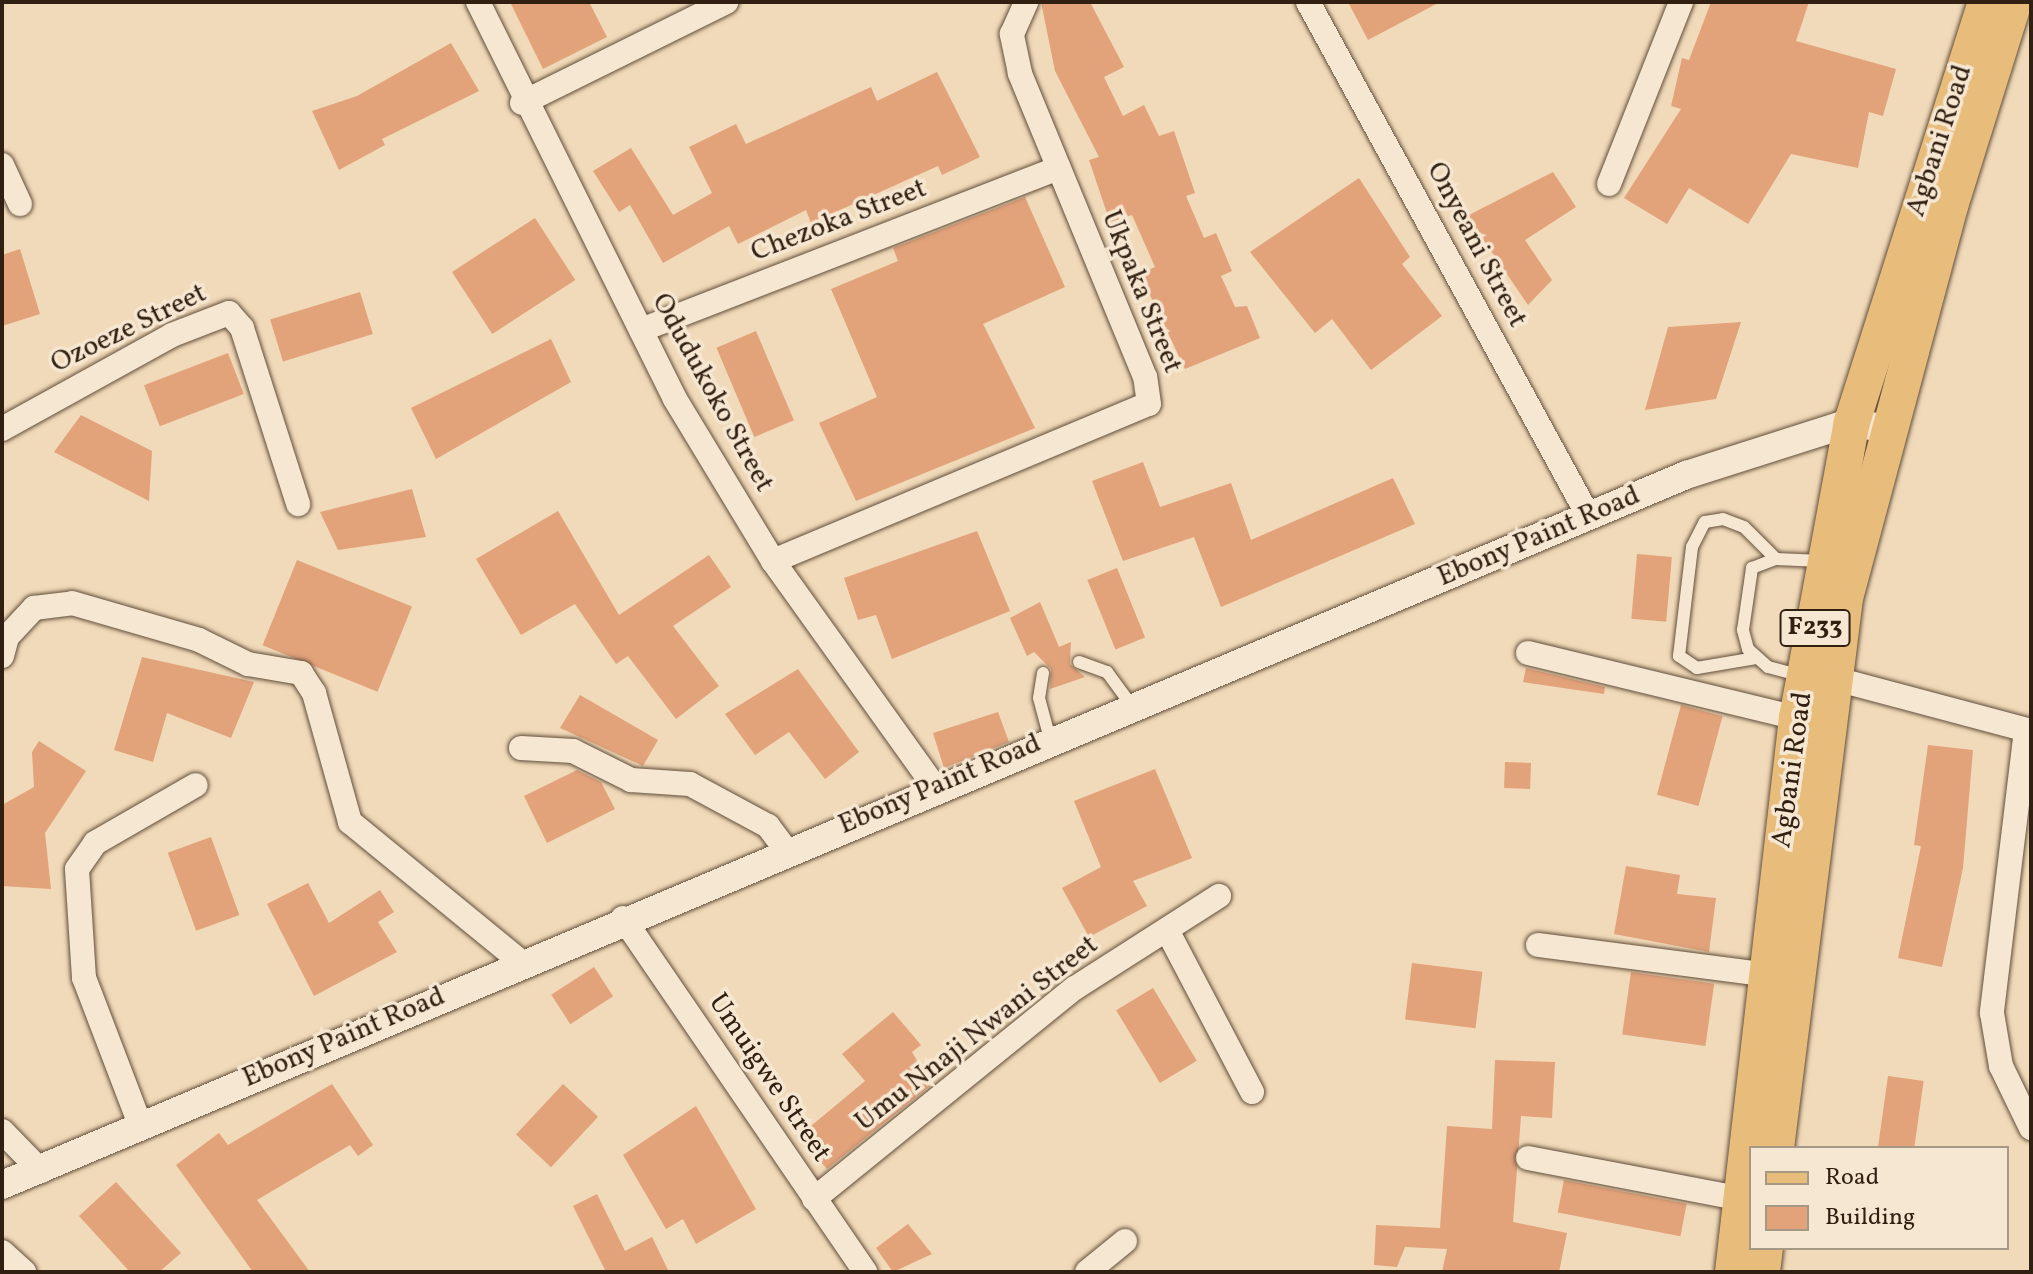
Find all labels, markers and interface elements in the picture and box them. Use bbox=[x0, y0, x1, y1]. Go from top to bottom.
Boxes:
street label: Agbani Road bbox=[1900, 61, 1980, 221]
street label: Onyeani Street bbox=[1418, 157, 1534, 333]
street label: Chezoka Street bbox=[747, 172, 931, 270]
street label: Ukpaka Street bbox=[1093, 206, 1189, 378]
street label: Ozoeze Street bbox=[46, 277, 212, 381]
street label: Odudukoko Street bbox=[644, 288, 780, 498]
street label: Ebony Paint Road bbox=[1432, 479, 1646, 595]
road number: F233 bbox=[1779, 606, 1851, 650]
street label: Agbani Road bbox=[1765, 690, 1821, 850]
street label: Ebony Paint Road bbox=[833, 727, 1047, 843]
street label: Umu Nnaji Nwani Street bbox=[849, 929, 1105, 1139]
street label: Ebony Paint Road bbox=[237, 980, 451, 1096]
street label: Umuigwe Street bbox=[700, 987, 838, 1169]
legend bbox=[1749, 1146, 2009, 1250]
text: Road bbox=[1825, 1161, 1879, 1195]
text: Building bbox=[1825, 1201, 1915, 1235]

